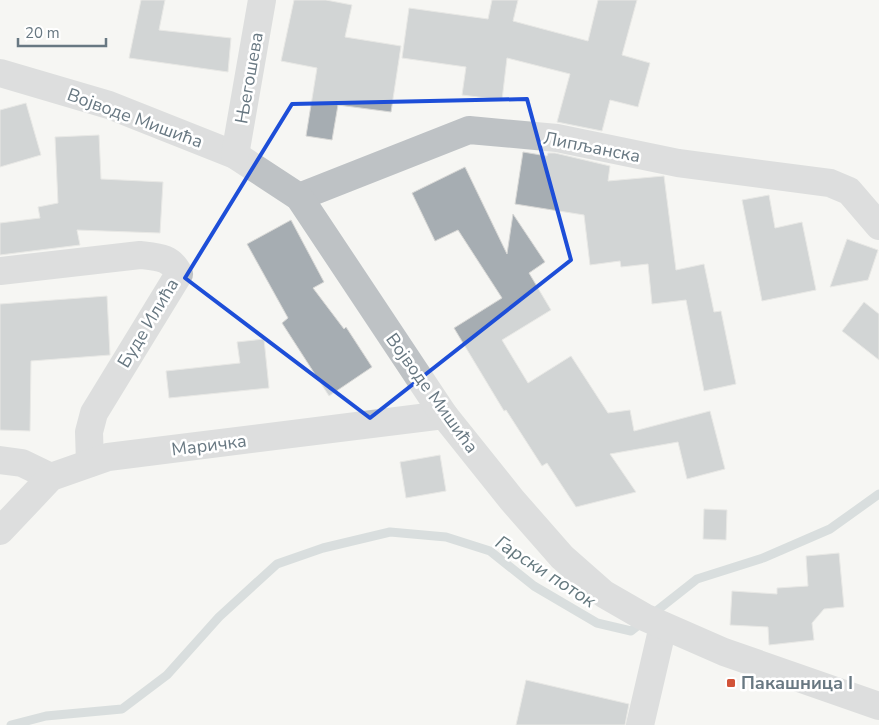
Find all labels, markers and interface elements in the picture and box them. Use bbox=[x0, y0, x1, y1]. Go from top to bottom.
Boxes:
scale bar bbox=[18, 15, 105, 47]
text: 20 m bbox=[25, 23, 60, 43]
street label: Његошева bbox=[229, 30, 269, 126]
street label: Војводе Мишића bbox=[64, 82, 206, 154]
street label: Липљанска bbox=[542, 126, 642, 168]
street label: Буде Илића bbox=[112, 274, 184, 372]
street label: Војводе Мишића bbox=[380, 328, 484, 458]
street label: Маричка bbox=[170, 428, 248, 462]
water label: Гарски поток bbox=[490, 530, 602, 615]
place label: Пакашница I bbox=[741, 671, 853, 695]
marker: Пакашница I bbox=[725, 677, 737, 689]

